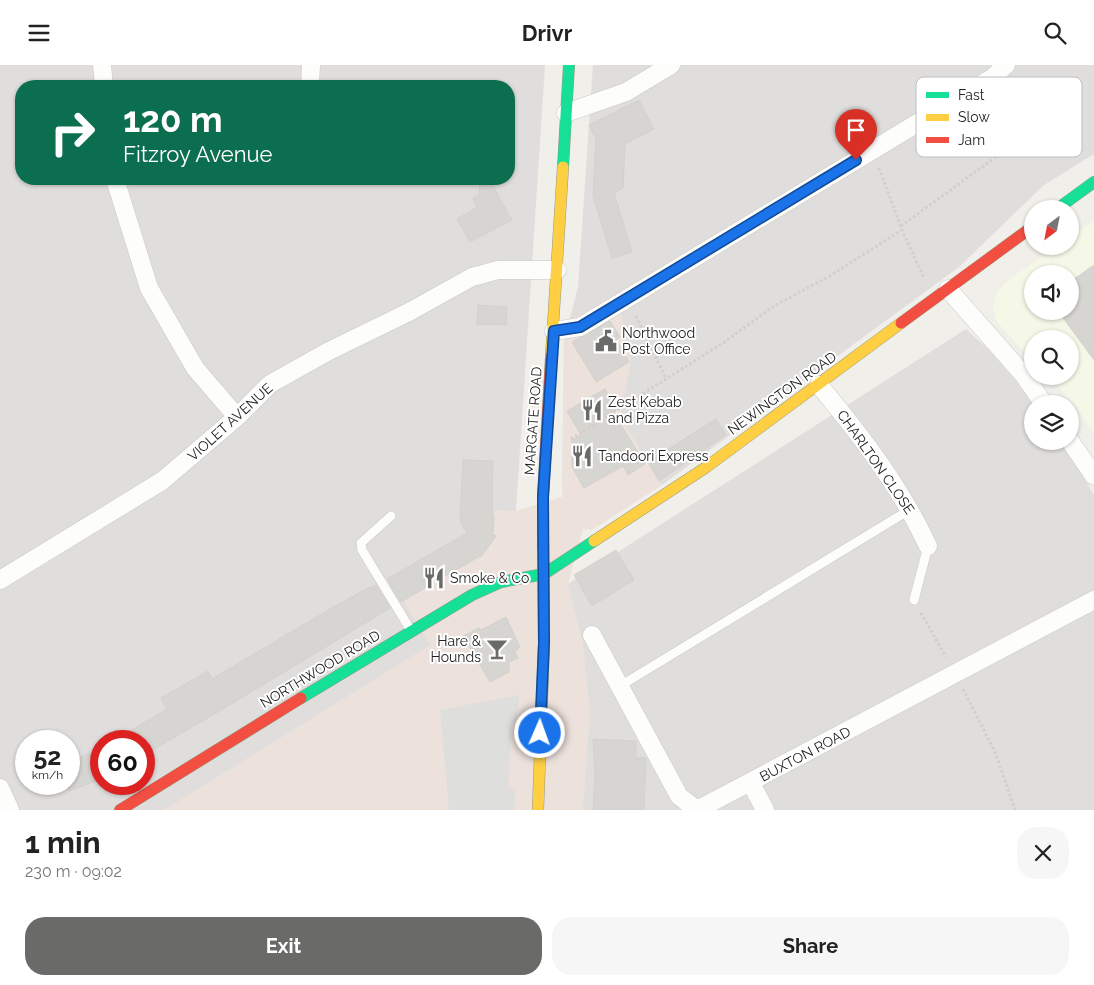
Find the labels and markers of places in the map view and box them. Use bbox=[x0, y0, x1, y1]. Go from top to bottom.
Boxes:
pin bbox=[835, 109, 877, 160]
place label: Northwood Post Office bbox=[622, 325, 695, 357]
public building icon: Northwood Post Office bbox=[593, 328, 619, 354]
place label: Zest Kebab and Pizza bbox=[608, 394, 682, 426]
restaurant icon: Zest Kebab and Pizza bbox=[579, 397, 605, 423]
restaurant icon: Tandoori Express bbox=[569, 443, 595, 469]
place label: Tandoori Express bbox=[598, 448, 709, 464]
restaurant icon: Smoke & Co bbox=[421, 565, 447, 591]
place label: Smoke & Co bbox=[450, 570, 529, 586]
place label: Hare & Hounds bbox=[431, 633, 482, 665]
bar icon: Hare & Hounds bbox=[484, 636, 510, 662]

